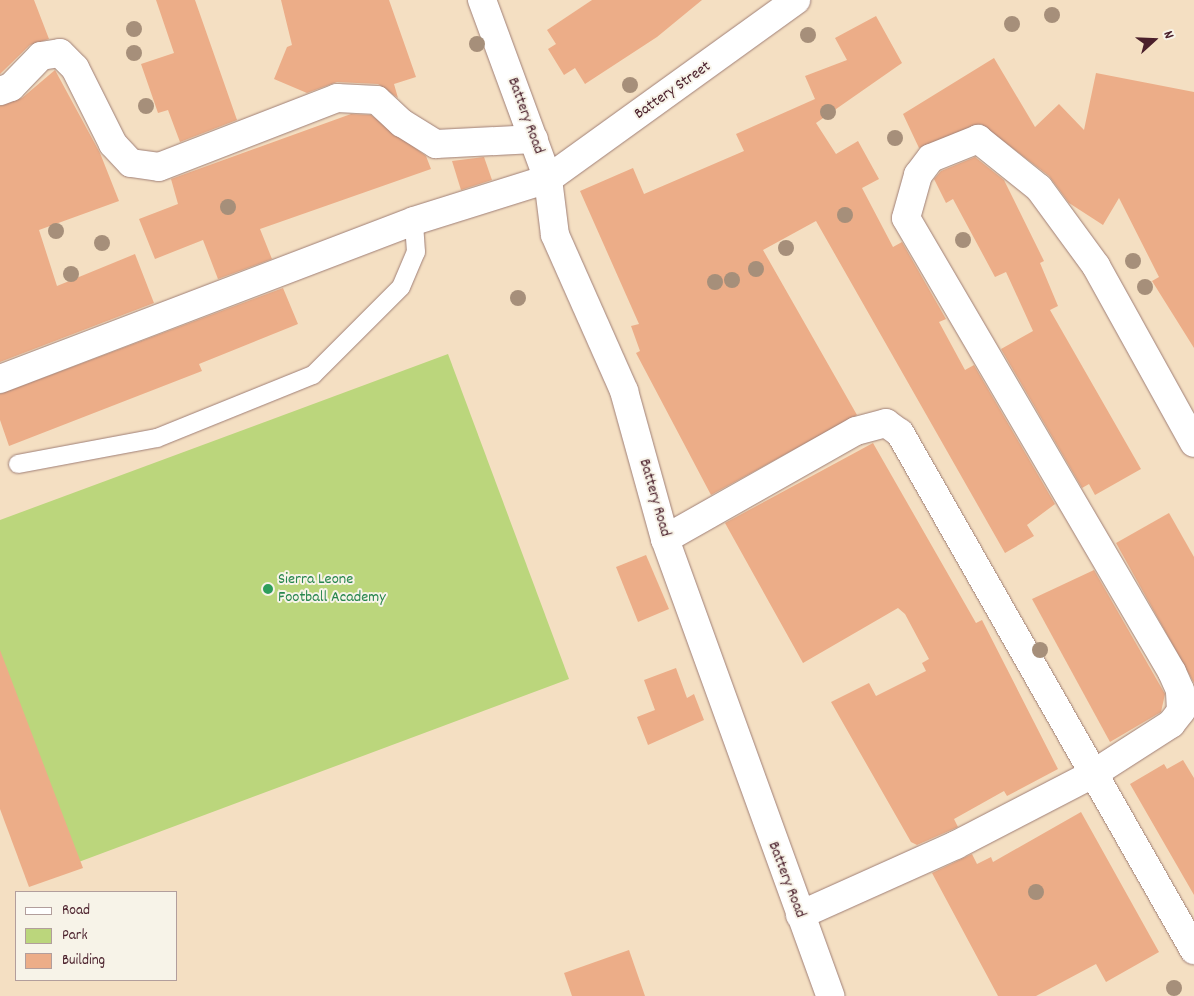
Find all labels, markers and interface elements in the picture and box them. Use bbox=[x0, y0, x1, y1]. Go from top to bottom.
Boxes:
north arrow bbox=[1129, 15, 1179, 65]
text: N bbox=[1158, 28, 1179, 42]
street label: Battery Street bbox=[631, 58, 715, 124]
street label: Battery Road bbox=[502, 75, 548, 157]
street label: Battery Road bbox=[634, 457, 674, 539]
place label: Sierra Leone Football Academy bbox=[278, 570, 386, 608]
marker: Sierra Leone Football Academy bbox=[262, 583, 274, 595]
street label: Battery Road bbox=[763, 839, 809, 921]
legend bbox=[15, 891, 178, 981]
text: Road bbox=[62, 900, 90, 922]
text: Park bbox=[62, 925, 88, 947]
text: Building bbox=[62, 950, 105, 972]

